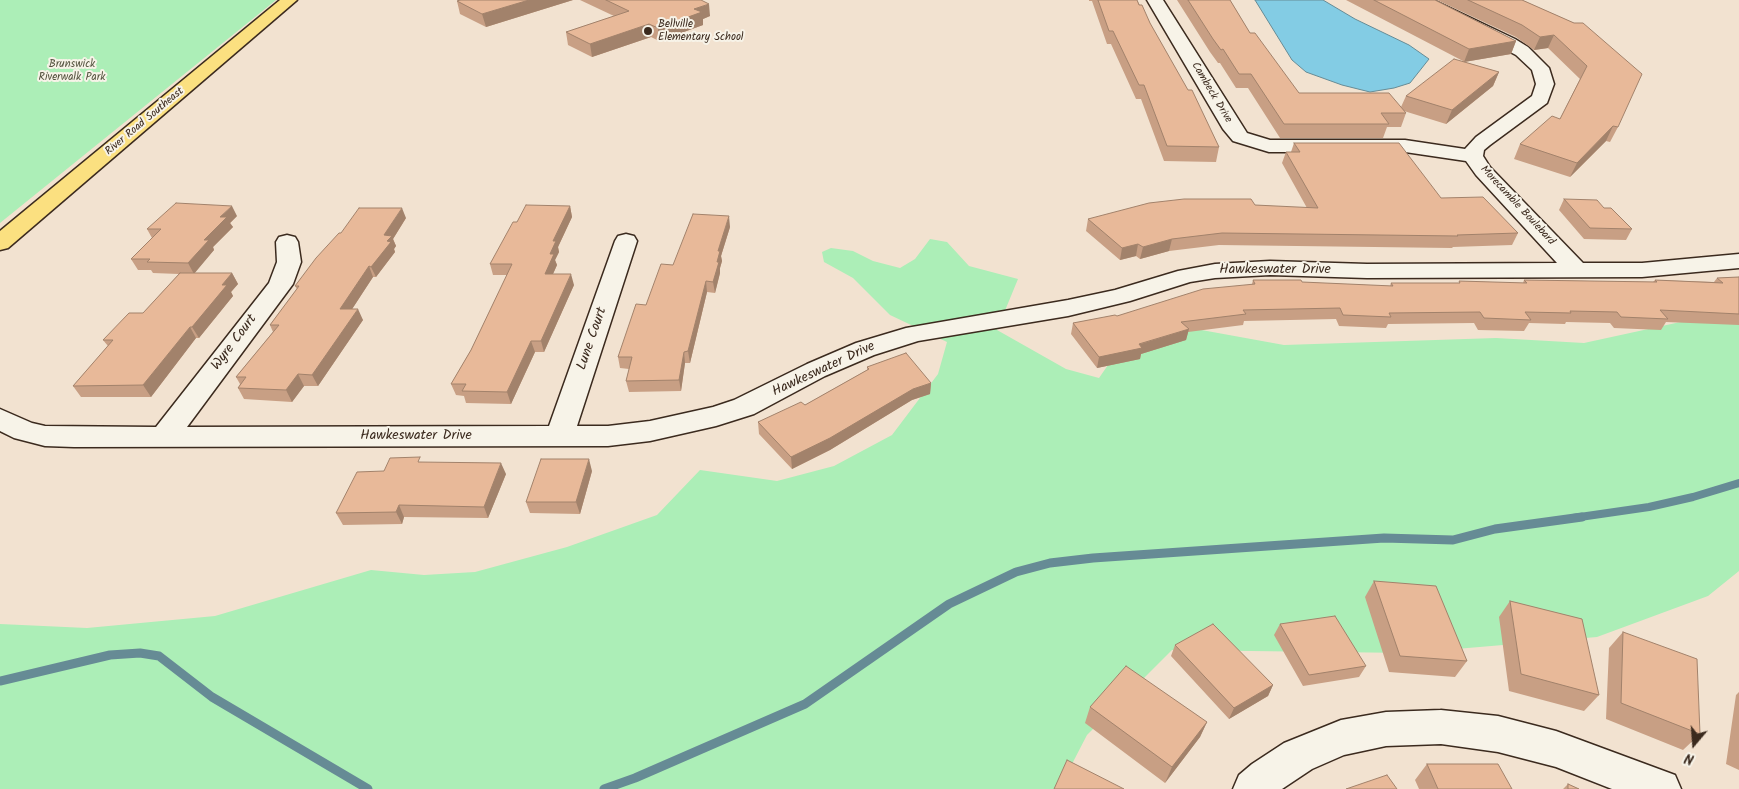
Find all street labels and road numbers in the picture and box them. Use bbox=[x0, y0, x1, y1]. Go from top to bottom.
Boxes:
street label: Cambeck Drive bbox=[1188, 60, 1234, 126]
street label: River Road Southeast bbox=[103, 85, 187, 159]
street label: Morecamble Boulebard bbox=[1477, 164, 1557, 248]
street label: Hawkeswater Drive bbox=[1219, 263, 1331, 279]
street label: Lune Court bbox=[574, 305, 612, 373]
street label: Wyre Court bbox=[209, 312, 261, 374]
street label: Hawkeswater Drive bbox=[770, 339, 878, 401]
street label: Hawkeswater Drive bbox=[360, 429, 472, 445]

